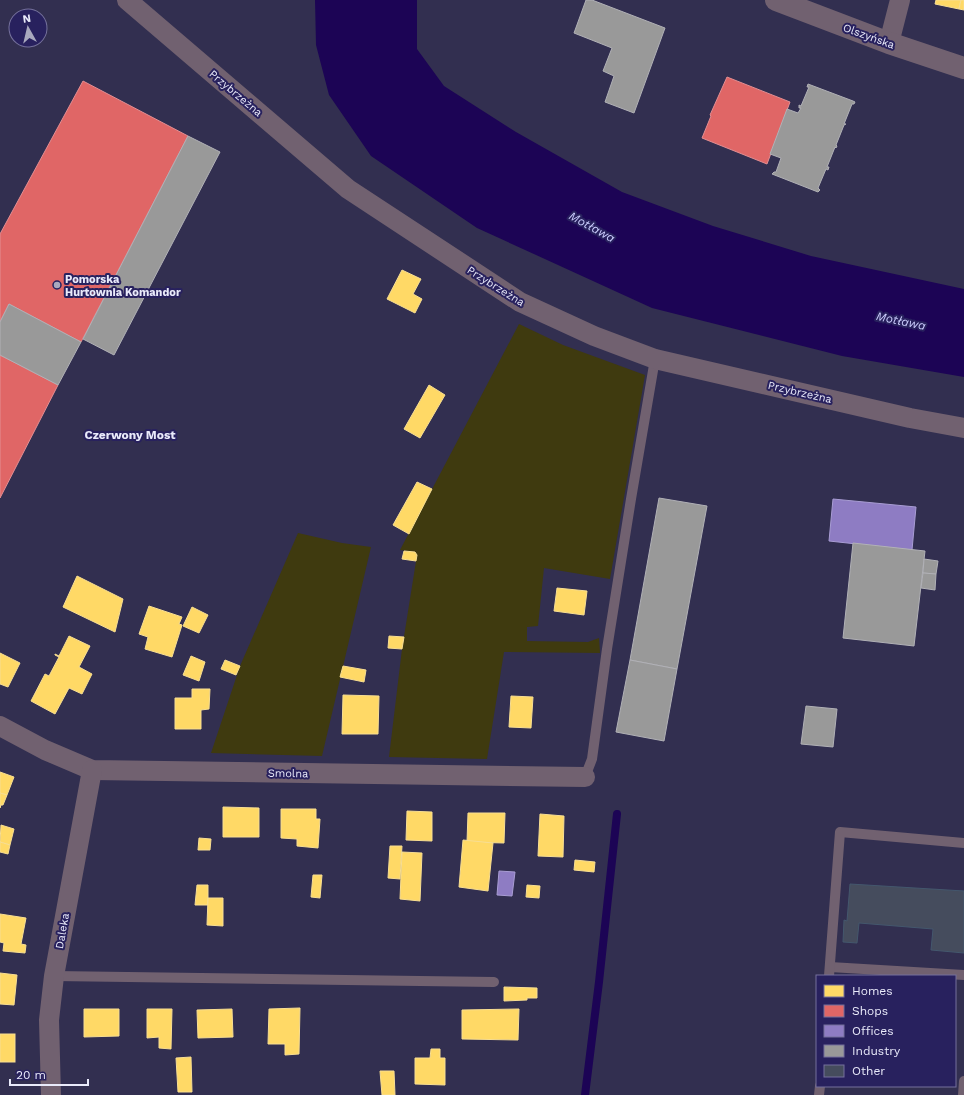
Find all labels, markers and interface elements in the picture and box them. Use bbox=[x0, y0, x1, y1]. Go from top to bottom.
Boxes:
north arrow bbox=[8, 8, 48, 48]
text: N bbox=[22, 12, 32, 26]
street label: Olszyńska bbox=[841, 21, 896, 52]
street label: Przybrzeżna bbox=[207, 67, 265, 119]
water label: Motława bbox=[567, 209, 618, 246]
street label: Przybrzeżna bbox=[465, 264, 527, 309]
place label: Pomorska Hurtownia Komandor bbox=[65, 273, 181, 299]
marker: Pomorska Hurtownia Komandor bbox=[52, 280, 62, 290]
water label: Motława bbox=[875, 309, 928, 333]
street label: Przybrzeżna bbox=[767, 379, 833, 406]
district label: Czerwony Most bbox=[84, 428, 176, 442]
street label: Smolna bbox=[268, 767, 308, 780]
street label: Daleka bbox=[53, 912, 72, 950]
legend bbox=[816, 975, 956, 1087]
text: Homes bbox=[852, 984, 893, 998]
text: Shops bbox=[852, 1004, 888, 1018]
text: Offices bbox=[852, 1024, 894, 1038]
text: Industry bbox=[852, 1044, 901, 1058]
scale bar bbox=[10, 1061, 88, 1087]
text: Other bbox=[852, 1064, 885, 1078]
text: 20 m bbox=[16, 1068, 46, 1082]

